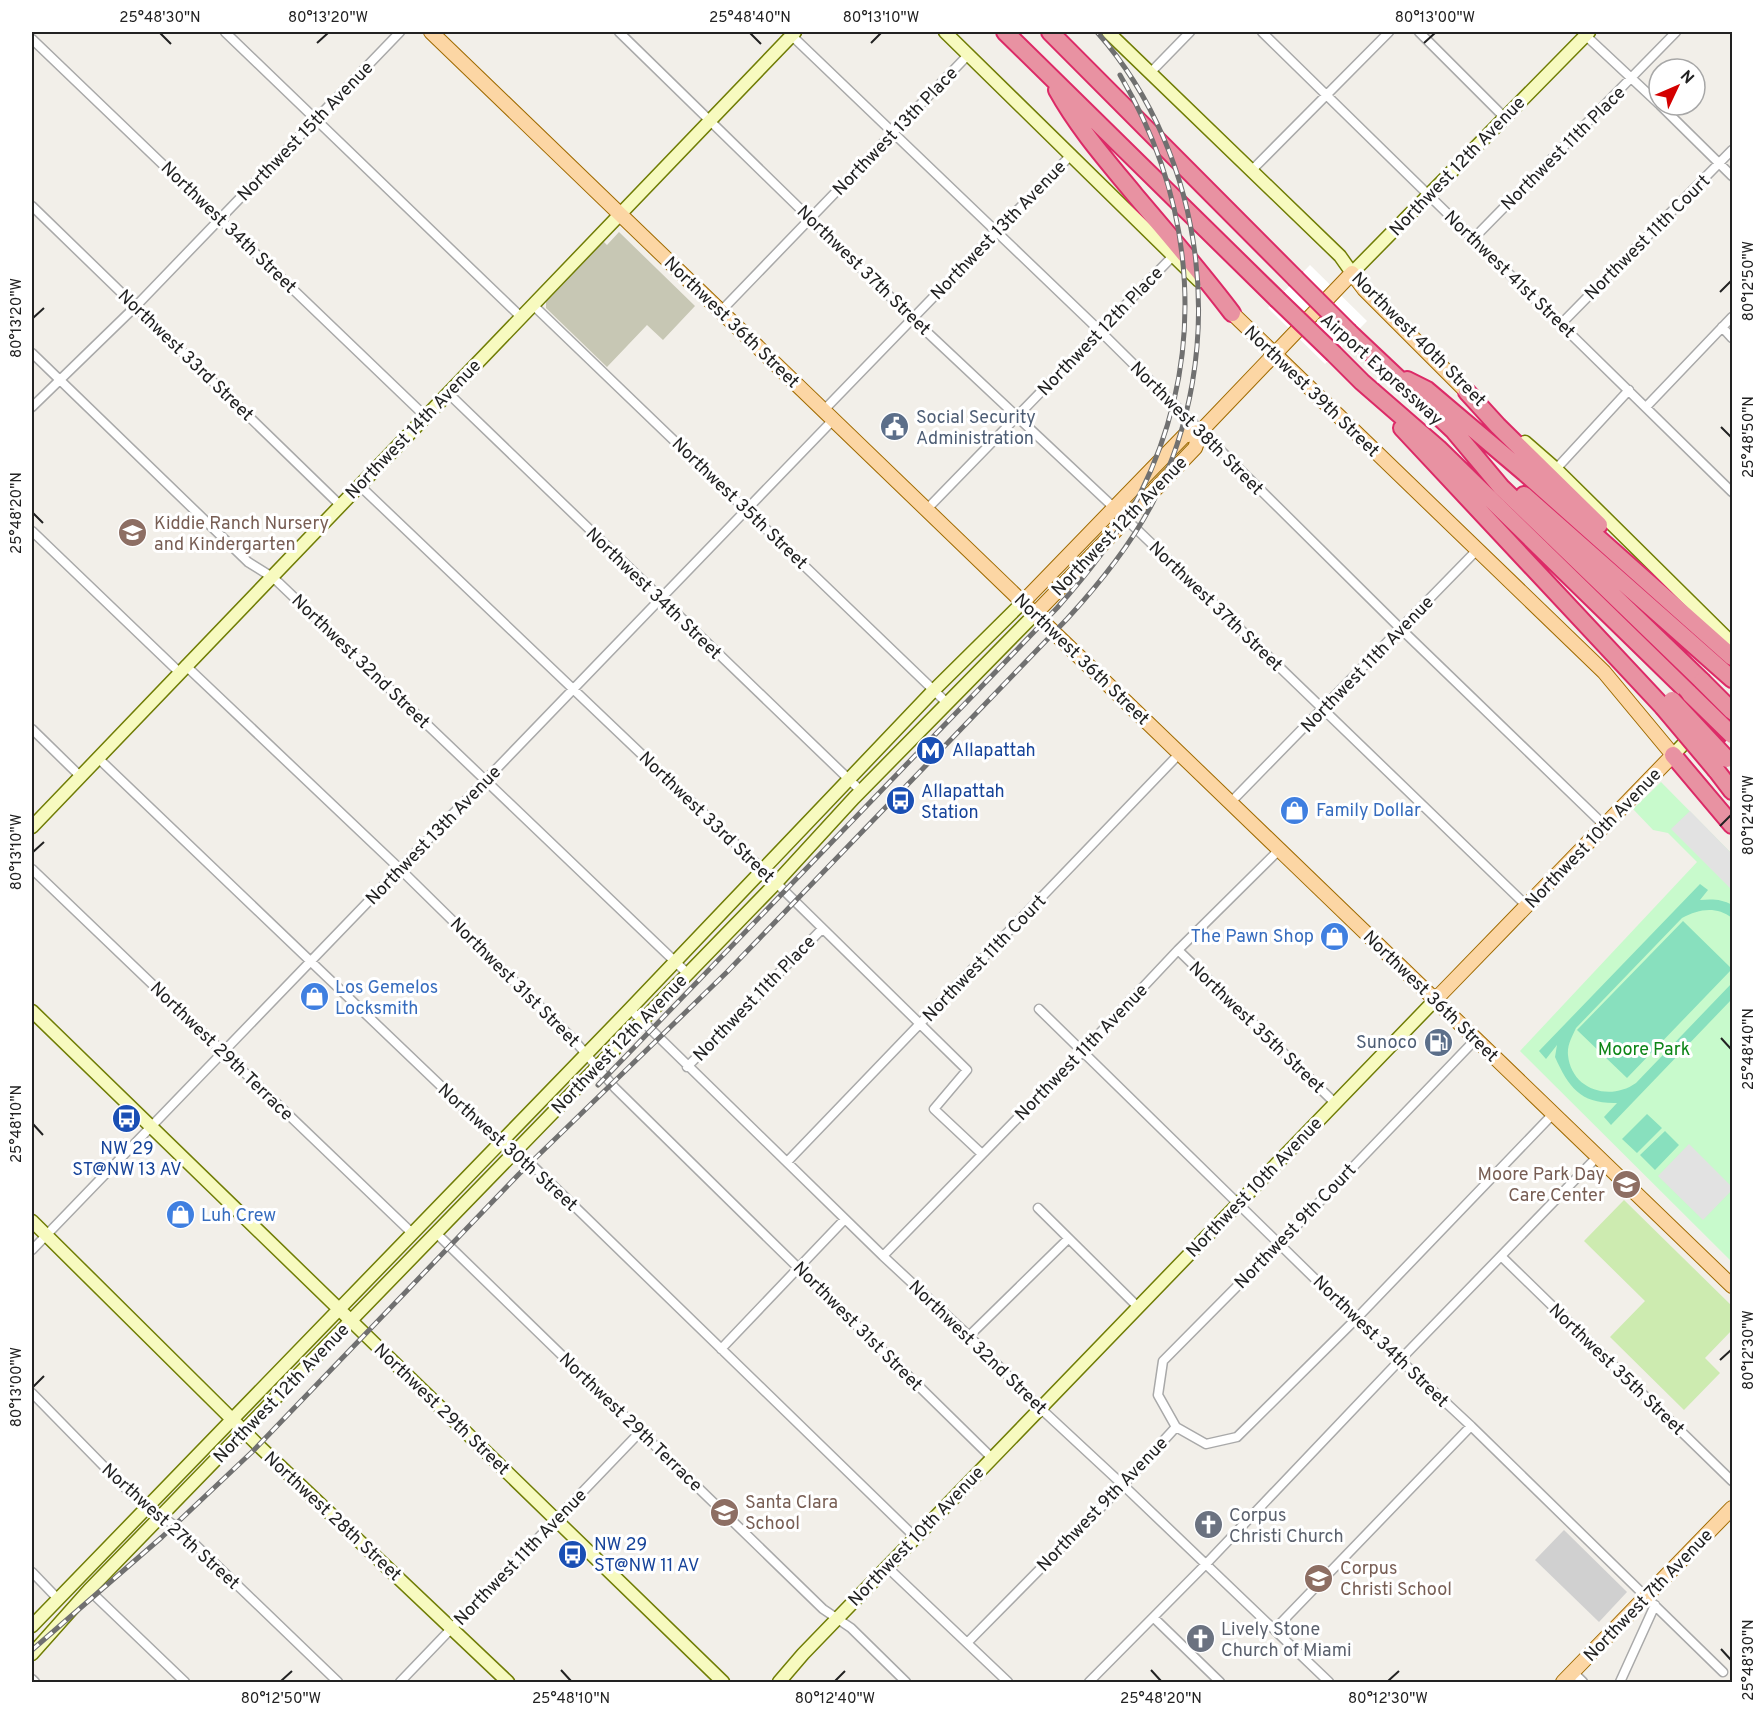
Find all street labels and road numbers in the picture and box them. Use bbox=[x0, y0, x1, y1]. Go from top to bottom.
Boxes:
street label: Northwest 15th Avenue bbox=[233, 57, 379, 207]
street label: Northwest 13th Place bbox=[829, 63, 964, 201]
street label: Northwest 11th Place bbox=[1497, 82, 1631, 216]
street label: Northwest 12th Avenue bbox=[1385, 92, 1531, 242]
street label: Northwest 13th Avenue bbox=[926, 156, 1072, 306]
street label: Northwest 34th Street bbox=[155, 157, 301, 299]
street label: Northwest 11th Court bbox=[1580, 170, 1716, 306]
street label: Northwest 37th Street bbox=[791, 201, 935, 341]
street label: Northwest 41st Street bbox=[1438, 206, 1580, 344]
street label: Northwest 36th Street bbox=[658, 252, 804, 394]
street label: Northwest 12th Place bbox=[1033, 263, 1169, 402]
street label: Northwest 40th Street bbox=[1346, 268, 1490, 412]
street label: Northwest 33rd Street bbox=[112, 285, 258, 427]
street label: Airport Expressway bbox=[1315, 309, 1447, 431]
street label: Northwest 39th Street bbox=[1238, 321, 1384, 463]
street label: Northwest 14th Avenue bbox=[341, 355, 487, 505]
street label: Northwest 38th Street bbox=[1124, 357, 1268, 501]
street label: Northwest 35th Street bbox=[666, 433, 812, 575]
street label: Northwest 12th Avenue bbox=[1047, 452, 1193, 602]
street label: Northwest 34th Street bbox=[580, 523, 726, 665]
street label: Northwest 37th Street bbox=[1143, 537, 1287, 677]
street label: Northwest 36th Street bbox=[1008, 589, 1154, 731]
street label: Northwest 32nd Street bbox=[286, 590, 434, 734]
street label: Northwest 11th Avenue bbox=[1297, 592, 1439, 738]
street label: Northwest 33rd Street bbox=[633, 747, 779, 889]
street label: Northwest 13th Avenue bbox=[361, 761, 507, 911]
street label: Northwest 10th Avenue bbox=[1521, 764, 1667, 914]
street label: Northwest 11th Court bbox=[918, 891, 1052, 1028]
street label: Northwest 31st Street bbox=[444, 913, 584, 1053]
street label: Northwest 36th Street bbox=[1357, 926, 1503, 1068]
street label: Northwest 11th Place bbox=[689, 931, 821, 1067]
street label: Northwest 35th Street bbox=[1183, 957, 1329, 1099]
street label: Northwest 12th Avenue bbox=[547, 970, 693, 1120]
street label: Northwest 29th Terrace bbox=[144, 978, 298, 1127]
street label: Northwest 11th Avenue bbox=[1011, 980, 1153, 1126]
street label: Northwest 30th Street bbox=[432, 1079, 582, 1217]
street label: Northwest 10th Avenue bbox=[1182, 1113, 1328, 1263]
street label: Northwest 9th Court bbox=[1230, 1159, 1362, 1295]
street label: Northwest 31st Street bbox=[787, 1257, 927, 1397]
street label: Northwest 34th Street bbox=[1307, 1271, 1453, 1413]
street label: Northwest 32nd Street bbox=[903, 1276, 1051, 1420]
street label: Northwest 35th Street bbox=[1543, 1299, 1689, 1441]
street label: Northwest 12th Avenue bbox=[209, 1319, 355, 1469]
street label: Northwest 29th Street bbox=[368, 1339, 514, 1481]
street label: Northwest 29th Terrace bbox=[553, 1349, 707, 1498]
street label: Northwest 9th Avenue bbox=[1033, 1433, 1173, 1577]
street label: Northwest 28th Street bbox=[258, 1447, 406, 1587]
street label: Northwest 27th Street bbox=[96, 1459, 244, 1595]
street label: Northwest 10th Avenue bbox=[844, 1462, 990, 1612]
street label: Northwest 11th Avenue bbox=[450, 1485, 592, 1631]
street label: Northwest 7th Avenue bbox=[1580, 1525, 1719, 1667]

